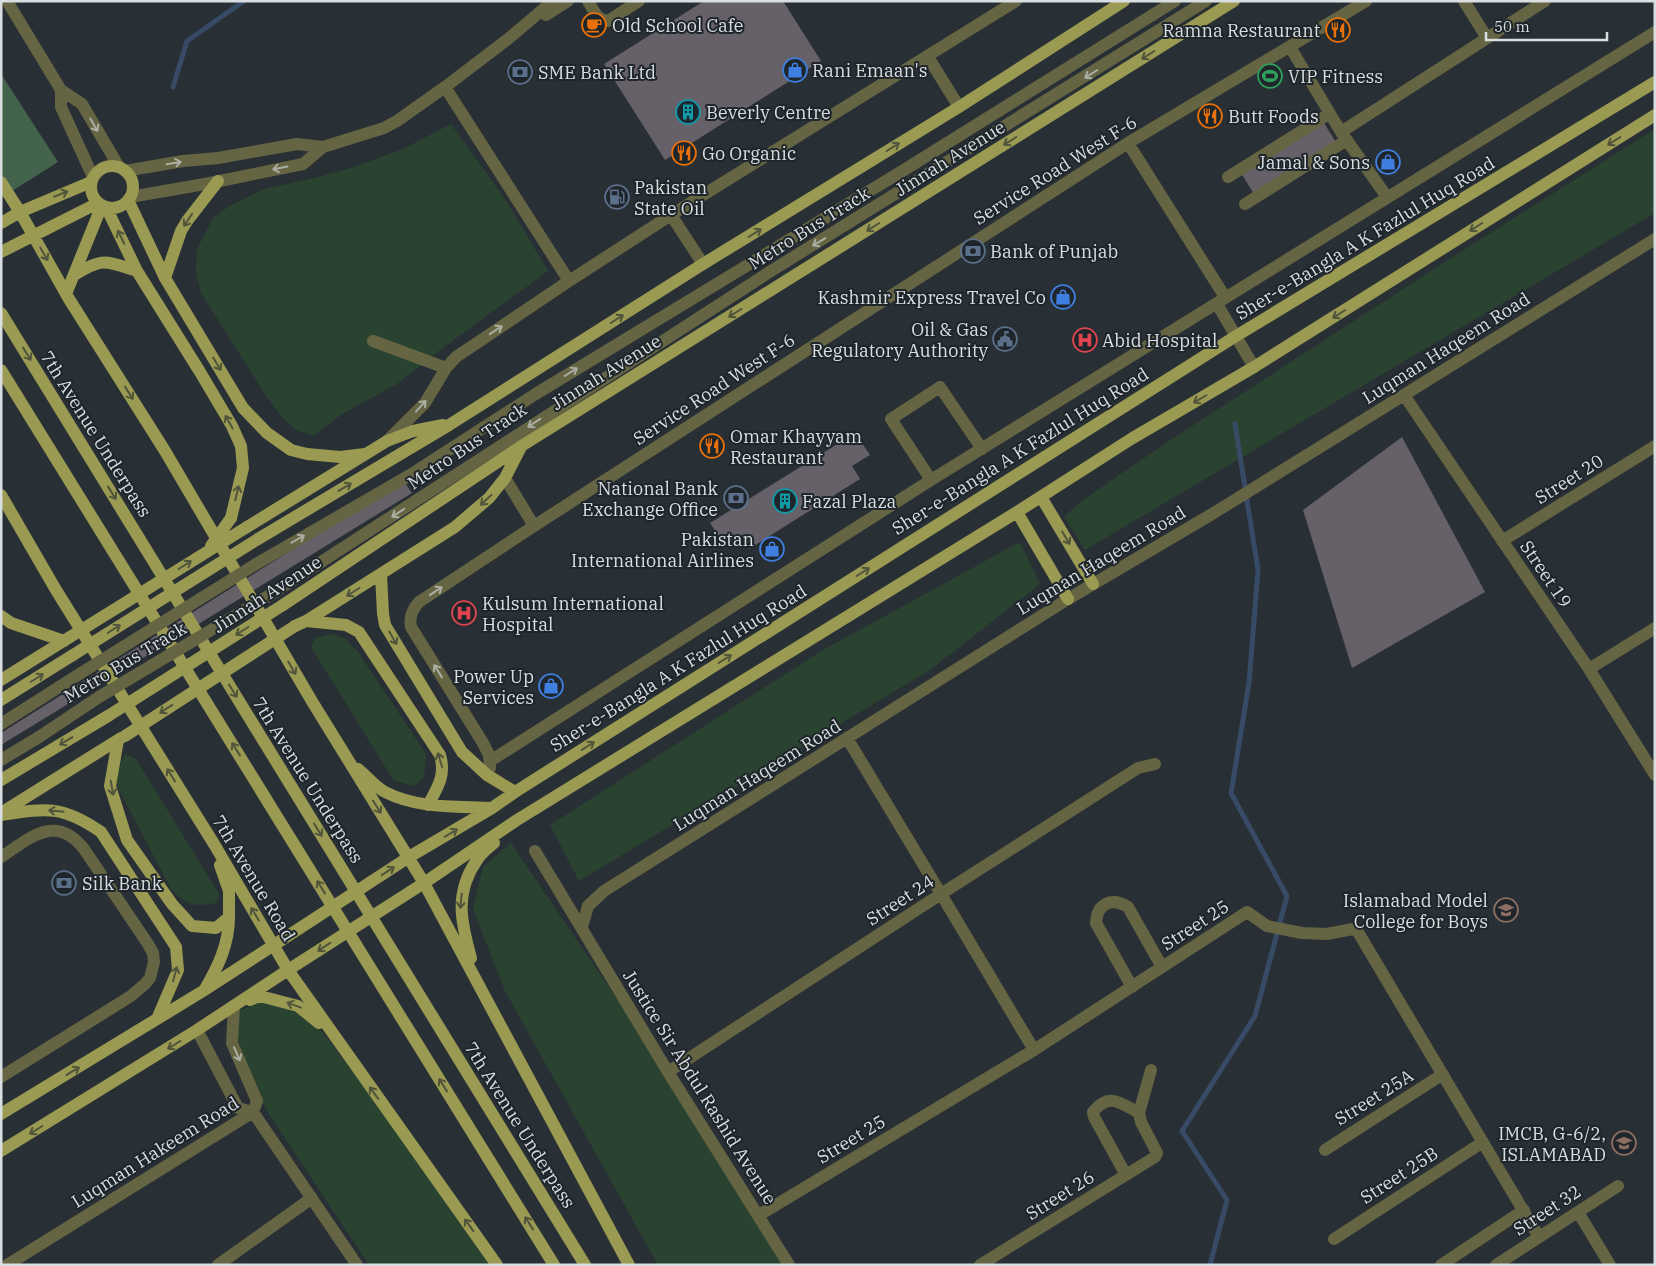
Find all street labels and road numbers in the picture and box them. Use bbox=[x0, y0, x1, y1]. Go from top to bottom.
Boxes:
street label: Service Road West F-6 bbox=[969, 110, 1141, 230]
street label: Jinnah Avenue bbox=[891, 115, 1009, 201]
street label: Sher-e-Bangla A K Fazlul Huq Road bbox=[1231, 151, 1499, 325]
street label: Metro Bus Track bbox=[744, 181, 874, 275]
street label: Luqman Haqeem Road bbox=[1358, 287, 1534, 409]
street label: Service Road West F-6 bbox=[629, 328, 799, 450]
street label: Jinnah Avenue bbox=[547, 329, 665, 415]
street label: 7th Avenue Underpass bbox=[35, 347, 157, 521]
street label: Sher-e-Bangla A K Fazlul Huq Road bbox=[887, 362, 1153, 540]
street label: Metro Bus Track bbox=[403, 397, 531, 494]
street label: Street 20 bbox=[1531, 449, 1607, 509]
street label: Luqman Haqeem Road bbox=[1012, 500, 1190, 620]
street label: Street 19 bbox=[1515, 536, 1577, 612]
street label: Jinnah Avenue bbox=[208, 550, 326, 638]
street label: Sher-e-Bangla A K Fazlul Huq Road bbox=[545, 579, 811, 757]
street label: Metro Bus Track bbox=[59, 616, 191, 708]
street label: 7th Avenue Underpass bbox=[247, 693, 369, 867]
street label: Luqman Haqeem Road bbox=[669, 714, 845, 836]
street label: 7th Avenue Road bbox=[207, 811, 301, 945]
street label: Street 24 bbox=[862, 870, 938, 930]
street label: Street 25 bbox=[1157, 895, 1233, 955]
street label: Justice Sir Abdul Rashid Avenue bbox=[618, 965, 782, 1209]
street label: 7th Avenue Underpass bbox=[459, 1038, 581, 1212]
street label: Street 25A bbox=[1330, 1063, 1418, 1130]
street label: Luqman Hakeem Road bbox=[67, 1091, 243, 1213]
street label: Street 25 bbox=[812, 1109, 890, 1169]
street label: Street 25B bbox=[1356, 1141, 1442, 1209]
street label: Street 26 bbox=[1022, 1165, 1098, 1225]
street label: Street 32 bbox=[1509, 1180, 1585, 1240]

